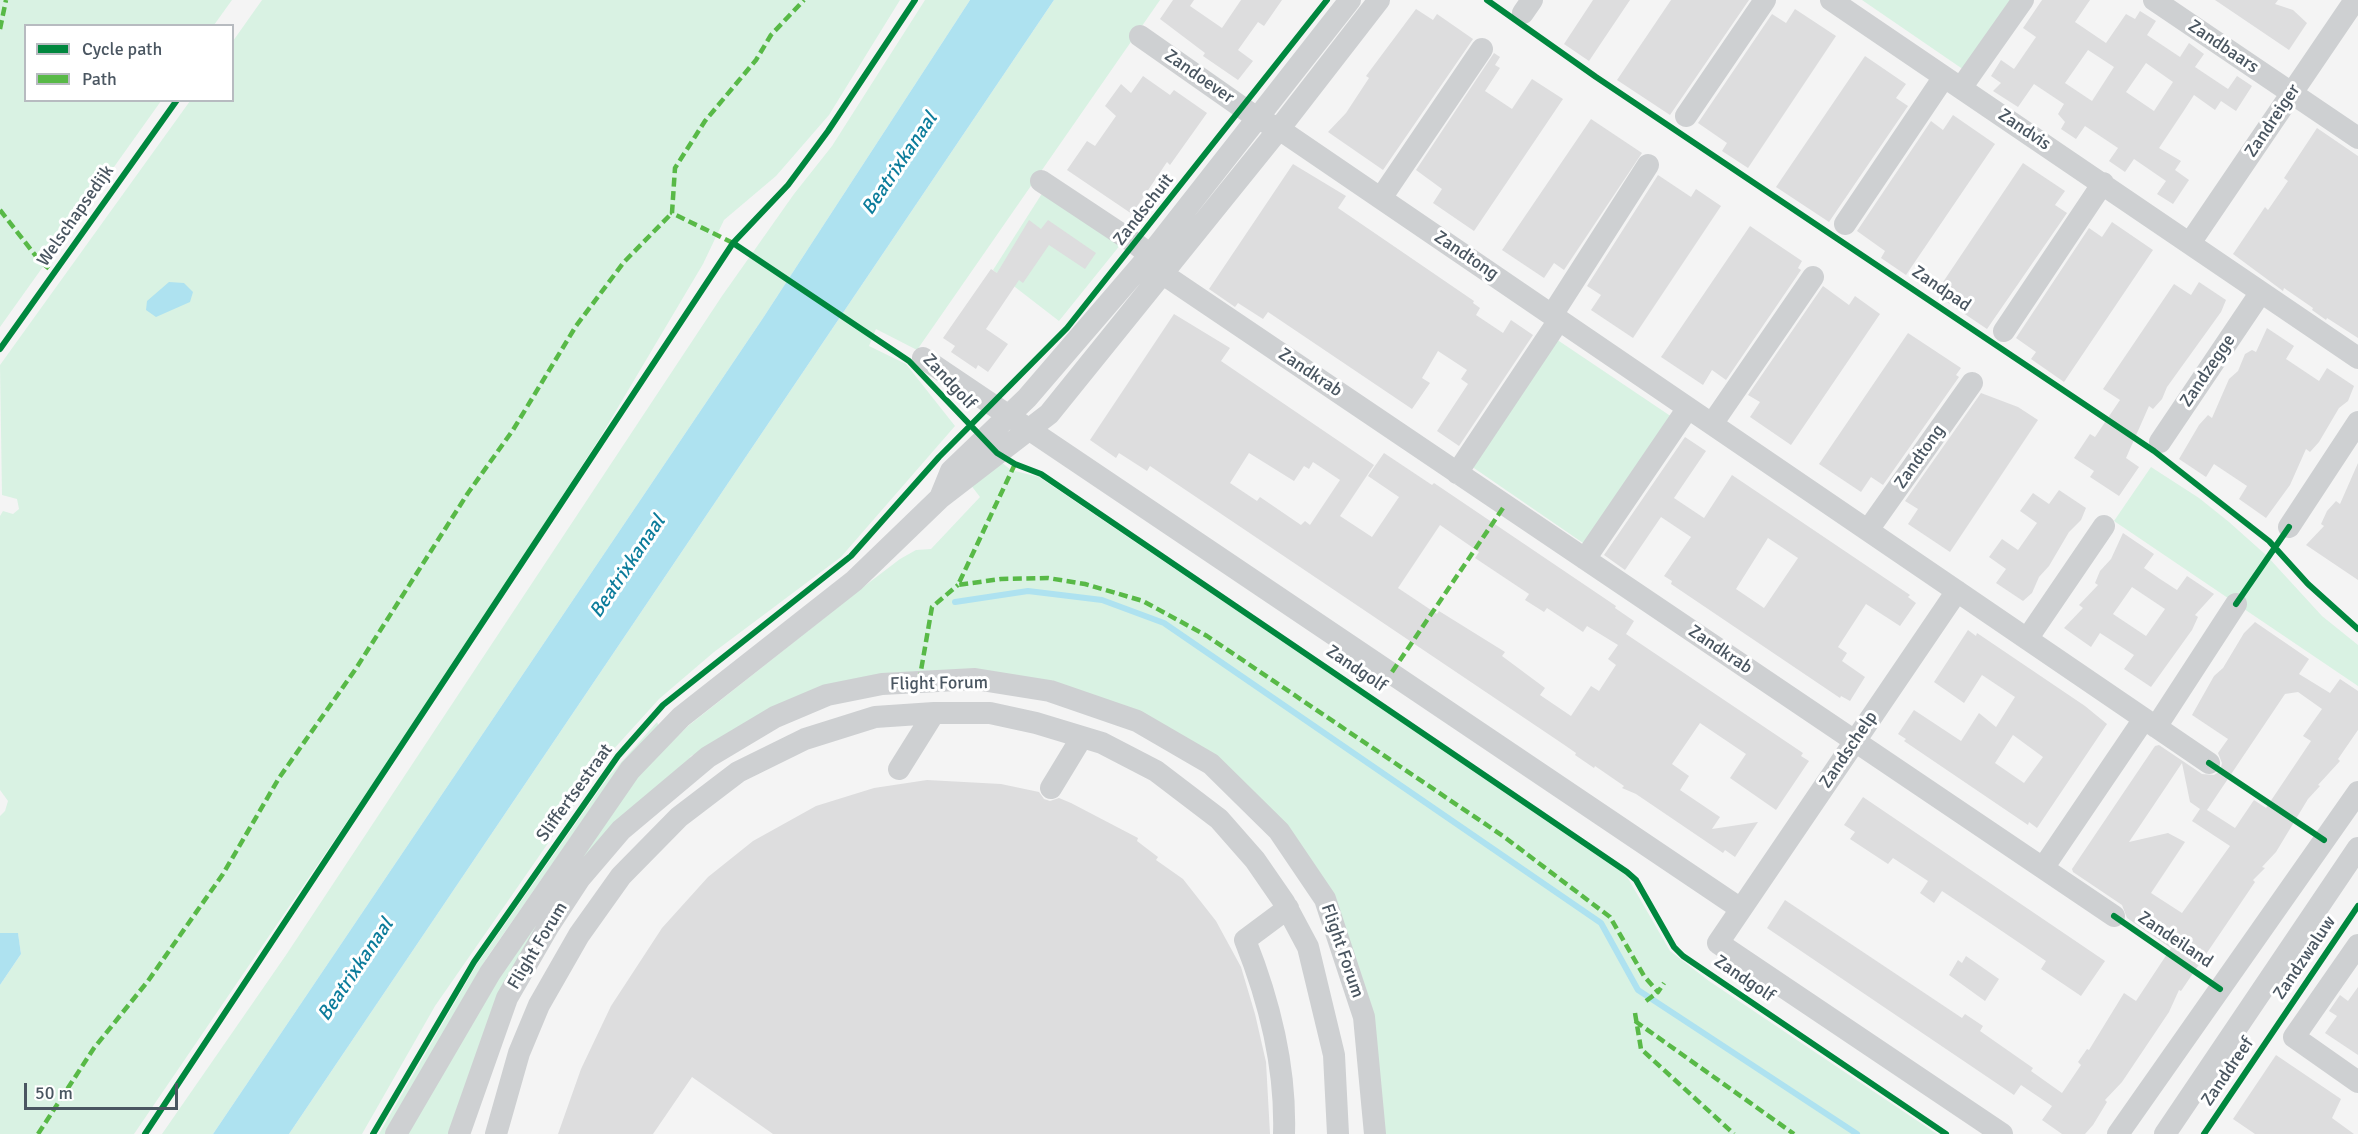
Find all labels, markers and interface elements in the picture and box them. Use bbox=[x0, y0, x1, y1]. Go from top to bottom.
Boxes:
street label: Zandbaars bbox=[2184, 16, 2262, 78]
legend bbox=[24, 24, 234, 102]
text: Cycle path bbox=[82, 38, 162, 60]
street label: Zandoever bbox=[1160, 45, 1238, 109]
text: Path bbox=[82, 68, 117, 90]
street label: Zandreiger bbox=[2241, 80, 2305, 162]
street label: Zandvis bbox=[1993, 105, 2055, 155]
water label: Beatrixkanaal bbox=[857, 108, 943, 220]
street label: Welschapsedijk bbox=[33, 161, 119, 271]
street label: Zandschuit bbox=[1109, 170, 1179, 250]
street label: Zandtong bbox=[1430, 227, 1502, 285]
street label: Zandpad bbox=[1907, 261, 1975, 317]
street label: Zandzegge bbox=[2176, 331, 2240, 411]
street label: Zandkrab bbox=[1274, 344, 1346, 402]
street label: Zandgolf bbox=[918, 350, 980, 414]
street label: Zandtong bbox=[1890, 421, 1950, 493]
water label: Beatrixkanaal bbox=[585, 511, 671, 623]
street label: Zandkrab bbox=[1684, 621, 1756, 679]
street label: Zandgolf bbox=[1322, 641, 1390, 697]
street label: Flight Forum bbox=[890, 672, 988, 696]
street label: Zandschelp bbox=[1815, 707, 1883, 793]
street label: Sliffertsestraat bbox=[532, 740, 618, 846]
street label: Flight Forum bbox=[503, 898, 573, 994]
street label: Flight Forum bbox=[1316, 901, 1368, 1001]
street label: Zandeiland bbox=[2133, 907, 2217, 973]
street label: Zandzwaluw bbox=[2269, 912, 2341, 1004]
water label: Beatrixkanaal bbox=[313, 914, 399, 1026]
street label: Zandgolf bbox=[1710, 951, 1778, 1007]
street label: Zanddreef bbox=[2197, 1034, 2259, 1110]
scale bar bbox=[27, 1071, 182, 1109]
text: 50 m bbox=[35, 1082, 73, 1104]

